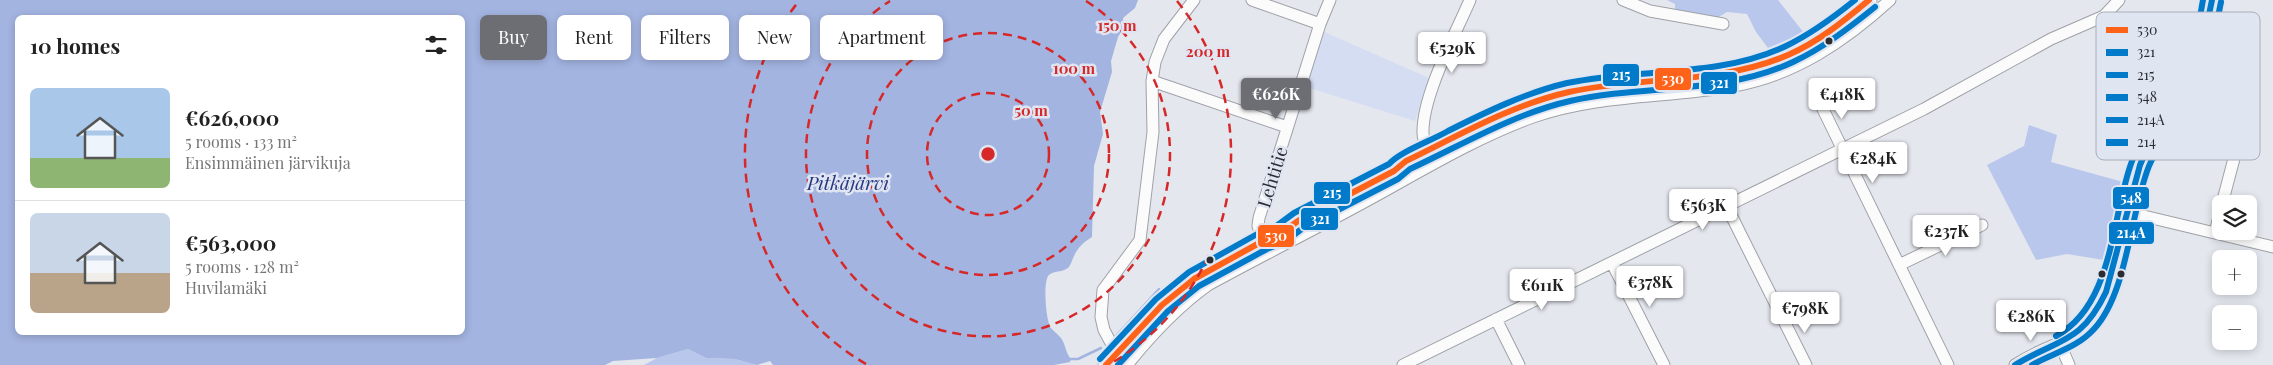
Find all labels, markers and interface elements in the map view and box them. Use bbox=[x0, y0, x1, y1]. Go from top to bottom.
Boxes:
legend bbox=[2096, 12, 2260, 160]
chip: Buy bbox=[480, 15, 547, 60]
chip: Rent bbox=[557, 15, 631, 60]
chip: Filters bbox=[641, 15, 729, 60]
chip: New bbox=[739, 15, 810, 60]
chip: Apartment bbox=[820, 15, 943, 60]
text: 150 m bbox=[1097, 15, 1137, 35]
text: 530 bbox=[2137, 20, 2158, 39]
text: 10 homes bbox=[30, 31, 120, 59]
icon: filters bbox=[422, 31, 450, 59]
pin: €529K bbox=[1417, 32, 1487, 74]
unlabelled marker bbox=[1824, 36, 1834, 46]
text: €529K bbox=[1429, 37, 1475, 58]
text: 200 m bbox=[1186, 41, 1231, 61]
text: 321 bbox=[2137, 42, 2155, 61]
text: 100 m bbox=[1053, 58, 1096, 78]
line badge: 215 bbox=[1602, 63, 1640, 87]
text: 215 bbox=[1612, 65, 1630, 84]
text: 215 bbox=[2137, 65, 2155, 84]
line badge: 530 bbox=[1654, 67, 1692, 91]
text: 530 bbox=[1662, 69, 1684, 88]
line badge: 321 bbox=[1700, 71, 1738, 95]
text: 321 bbox=[1709, 73, 1729, 92]
pin: €626K bbox=[1241, 78, 1311, 120]
pin: €418K bbox=[1807, 78, 1877, 120]
text: €626K bbox=[1252, 83, 1300, 104]
text: €418K bbox=[1819, 83, 1865, 104]
text: 548 bbox=[2137, 87, 2157, 106]
text: 50 m bbox=[1014, 100, 1048, 120]
text: €626,000 bbox=[185, 103, 279, 131]
icon: home bbox=[70, 108, 130, 168]
text: 214A bbox=[2137, 110, 2165, 129]
text: 5 rooms · 133 m² bbox=[185, 131, 297, 152]
text: 214 bbox=[2137, 132, 2156, 151]
pin: €284K bbox=[1838, 142, 1908, 184]
street label: Lehtitie bbox=[1251, 144, 1293, 210]
centre of rings bbox=[979, 145, 997, 163]
text: €284K bbox=[1849, 147, 1897, 168]
text: Ensimmäinen järvikuja bbox=[185, 152, 351, 173]
water label: Pitkäjärvi bbox=[806, 169, 890, 195]
line badge: 215 bbox=[1313, 181, 1351, 205]
text: 215 bbox=[1323, 183, 1341, 202]
line badge: 548 bbox=[2112, 186, 2150, 210]
pin: €563K bbox=[1668, 188, 1738, 231]
text: 548 bbox=[2120, 188, 2142, 207]
text: €563K bbox=[1680, 194, 1726, 215]
map controls bbox=[2212, 195, 2257, 350]
button: layers bbox=[2212, 195, 2257, 240]
line badge: 321 bbox=[1300, 207, 1339, 231]
text: 321 bbox=[1310, 209, 1330, 228]
pin: €237K bbox=[1911, 214, 1981, 257]
text: €237K bbox=[1923, 220, 1969, 241]
line badge: 214A bbox=[2108, 221, 2155, 245]
text: 214A bbox=[2116, 223, 2146, 242]
line badge: 530 bbox=[1257, 224, 1295, 248]
text: 530 bbox=[1265, 226, 1287, 245]
text: €563,000 bbox=[185, 228, 276, 256]
icon: home bbox=[70, 233, 130, 293]
button: + bbox=[2212, 250, 2257, 295]
unlabelled marker bbox=[1205, 255, 1215, 265]
text: 5 rooms · 128 m² bbox=[185, 256, 299, 277]
pin: €378K bbox=[1615, 266, 1685, 308]
pin: €611K bbox=[1507, 268, 1577, 311]
unlabelled marker bbox=[2097, 269, 2107, 279]
unlabelled marker bbox=[2116, 269, 2126, 279]
text: €378K bbox=[1627, 271, 1673, 292]
text: €611K bbox=[1521, 274, 1563, 295]
text: Huvilamäki bbox=[185, 277, 267, 298]
pin: €798K bbox=[1770, 292, 1840, 334]
text: €798K bbox=[1782, 297, 1828, 318]
pin: €286K bbox=[1996, 300, 2066, 342]
text: €286K bbox=[2007, 305, 2055, 326]
button: − bbox=[2212, 305, 2257, 350]

